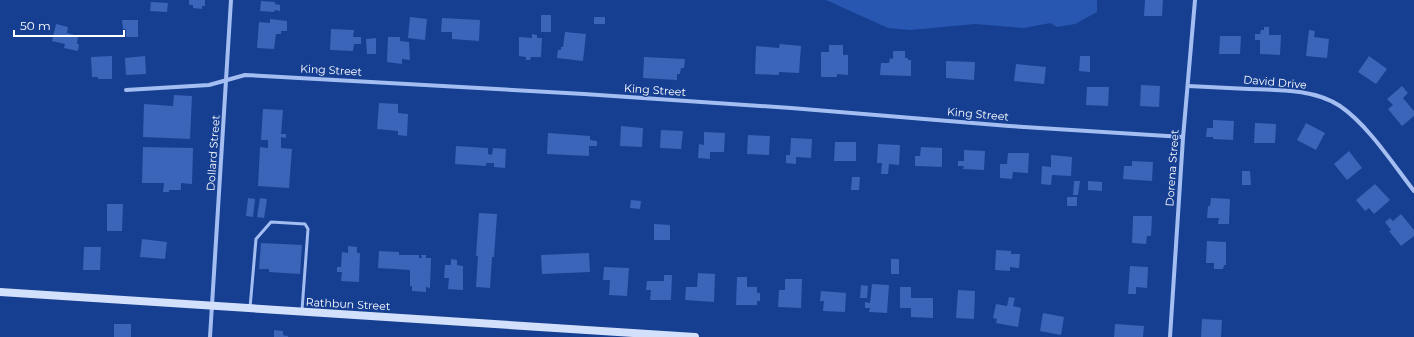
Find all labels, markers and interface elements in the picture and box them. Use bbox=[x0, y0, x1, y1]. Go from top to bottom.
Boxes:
scale bar bbox=[14, 12, 124, 38]
text: 50 m bbox=[20, 18, 51, 33]
street label: King Street bbox=[300, 61, 363, 79]
street label: David Drive bbox=[1243, 72, 1308, 92]
street label: King Street bbox=[624, 81, 687, 99]
street label: King Street bbox=[947, 104, 1010, 124]
street label: Dollard Street bbox=[203, 114, 223, 192]
street label: Dorena Street bbox=[1162, 129, 1182, 207]
street label: Rathbun Street bbox=[305, 295, 391, 313]

